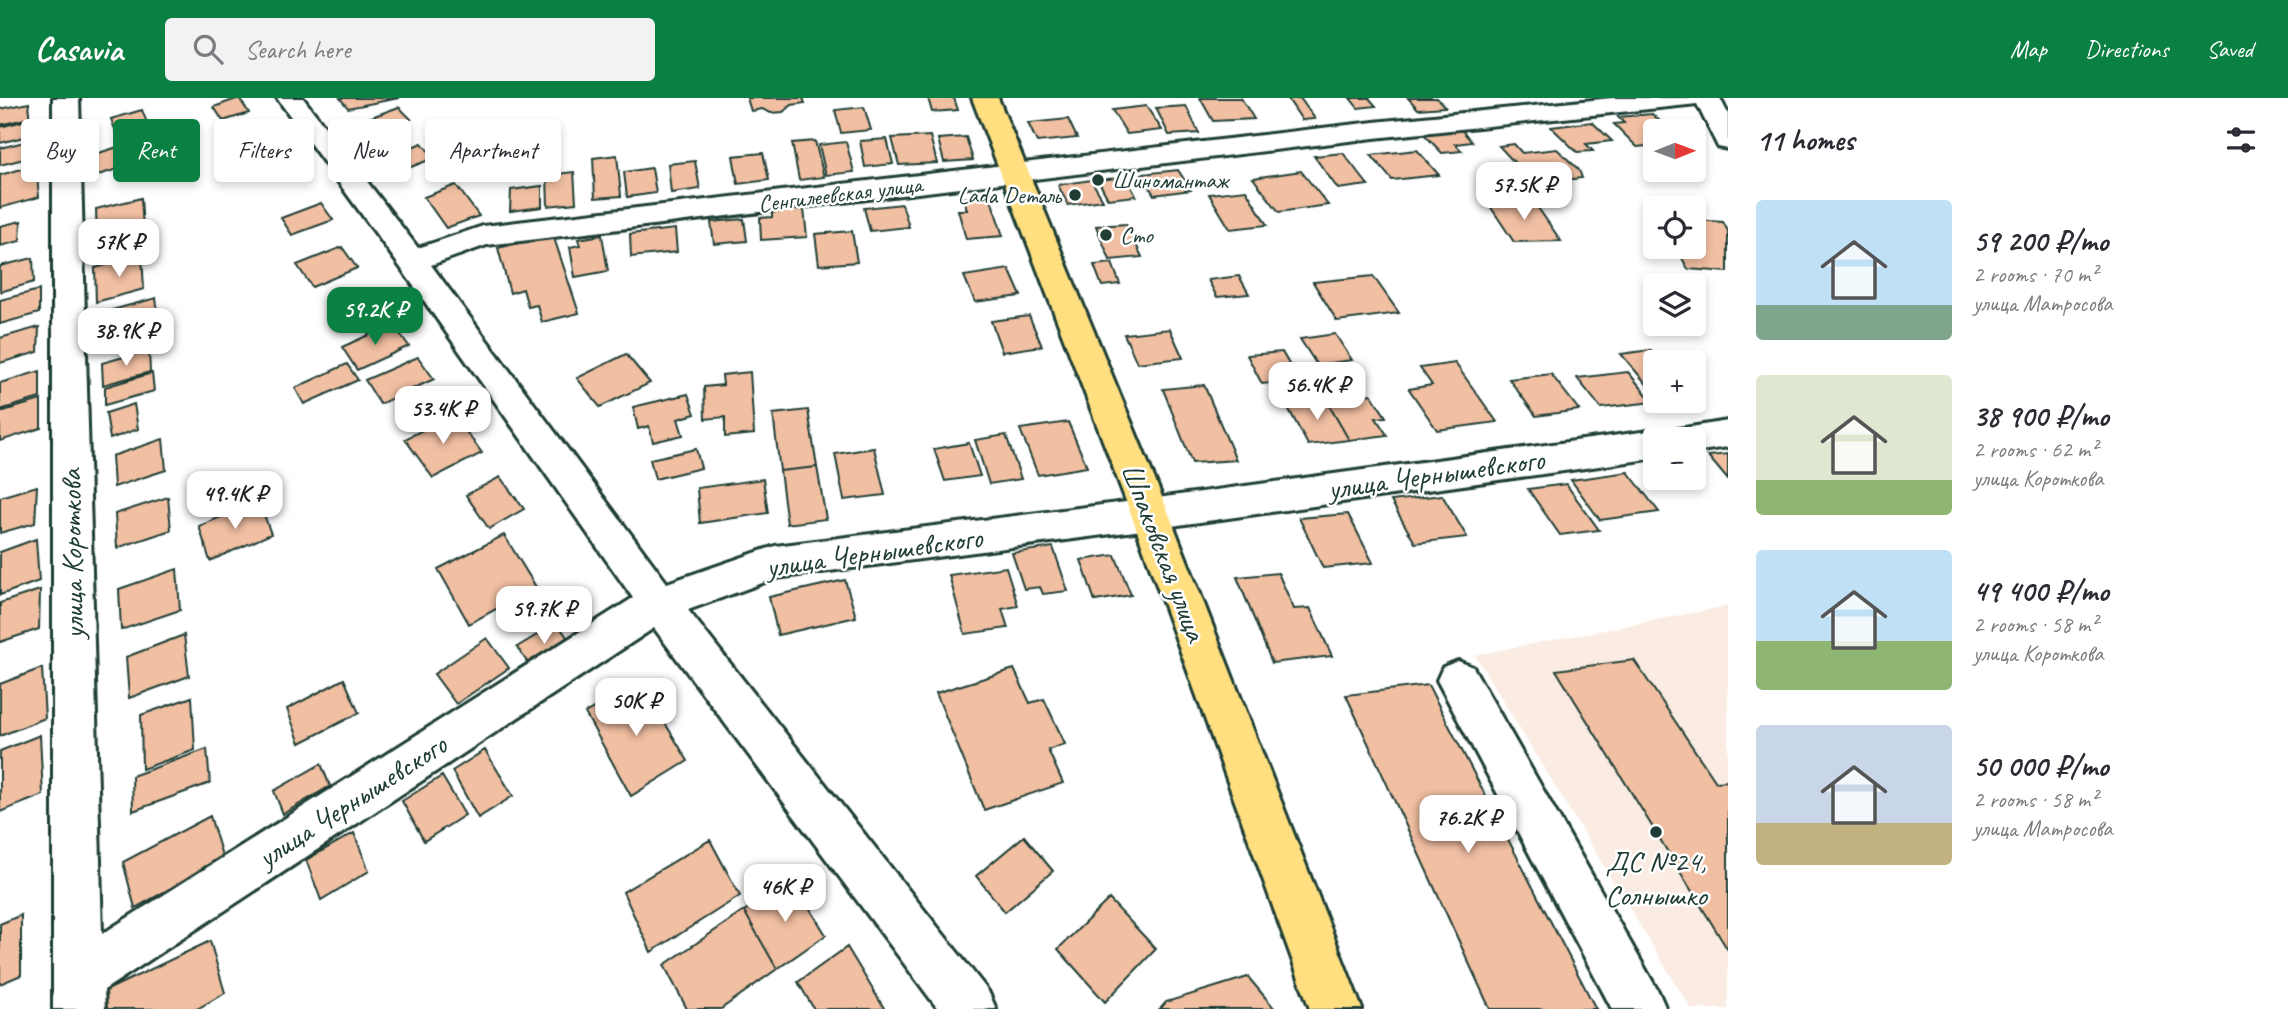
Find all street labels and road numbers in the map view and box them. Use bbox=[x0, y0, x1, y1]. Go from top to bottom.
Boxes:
street label: Сенгилеевская улица bbox=[756, 169, 926, 219]
street label: улица Чернышевского bbox=[1324, 440, 1548, 508]
street label: Шпаковская улица bbox=[1113, 457, 1216, 648]
street label: улица Короткова bbox=[51, 467, 93, 641]
street label: улица Чернышевского bbox=[762, 518, 986, 586]
street label: улица Чернышевского bbox=[249, 725, 455, 877]

